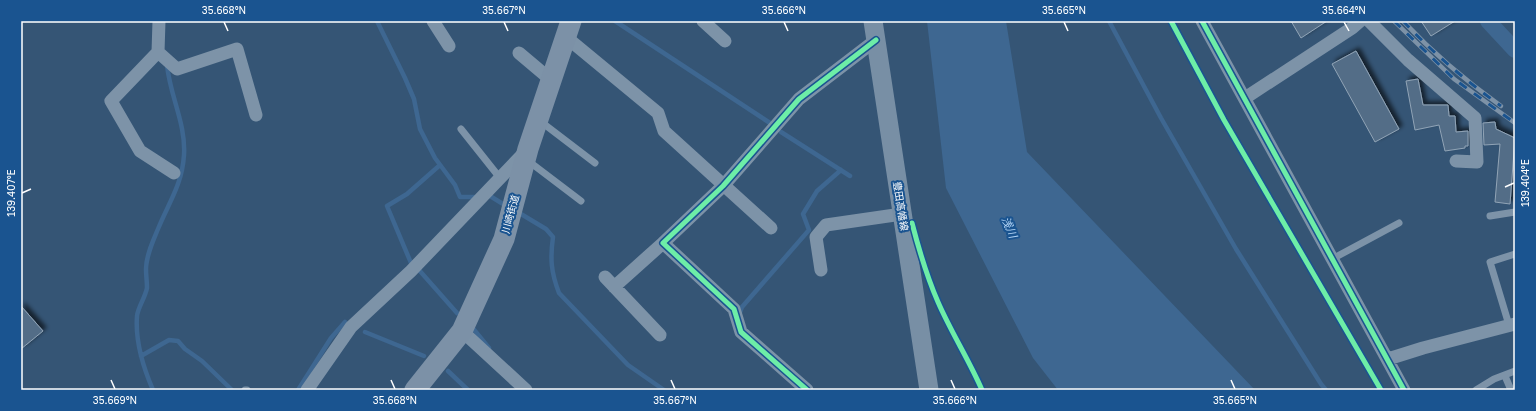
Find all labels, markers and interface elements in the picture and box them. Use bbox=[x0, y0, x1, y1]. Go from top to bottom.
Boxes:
text: 35.668°N bbox=[202, 4, 246, 16]
text: 35.667°N bbox=[482, 4, 526, 16]
text: 35.666°N bbox=[762, 4, 806, 16]
text: 35.665°N bbox=[1042, 4, 1086, 16]
text: 35.664°N bbox=[1322, 4, 1366, 16]
text: 139.404°E bbox=[1519, 159, 1531, 207]
text: 139.407°E bbox=[5, 169, 17, 217]
street label: 豊田高幡線 bbox=[891, 180, 911, 232]
street label: 川崎街道 bbox=[499, 193, 521, 235]
water label: 浅川 bbox=[1000, 214, 1021, 241]
text: 35.669°N bbox=[93, 394, 137, 406]
text: 35.668°N bbox=[373, 394, 417, 406]
text: 35.667°N bbox=[653, 394, 697, 406]
text: 35.666°N bbox=[933, 394, 977, 406]
text: 35.665°N bbox=[1213, 394, 1257, 406]

